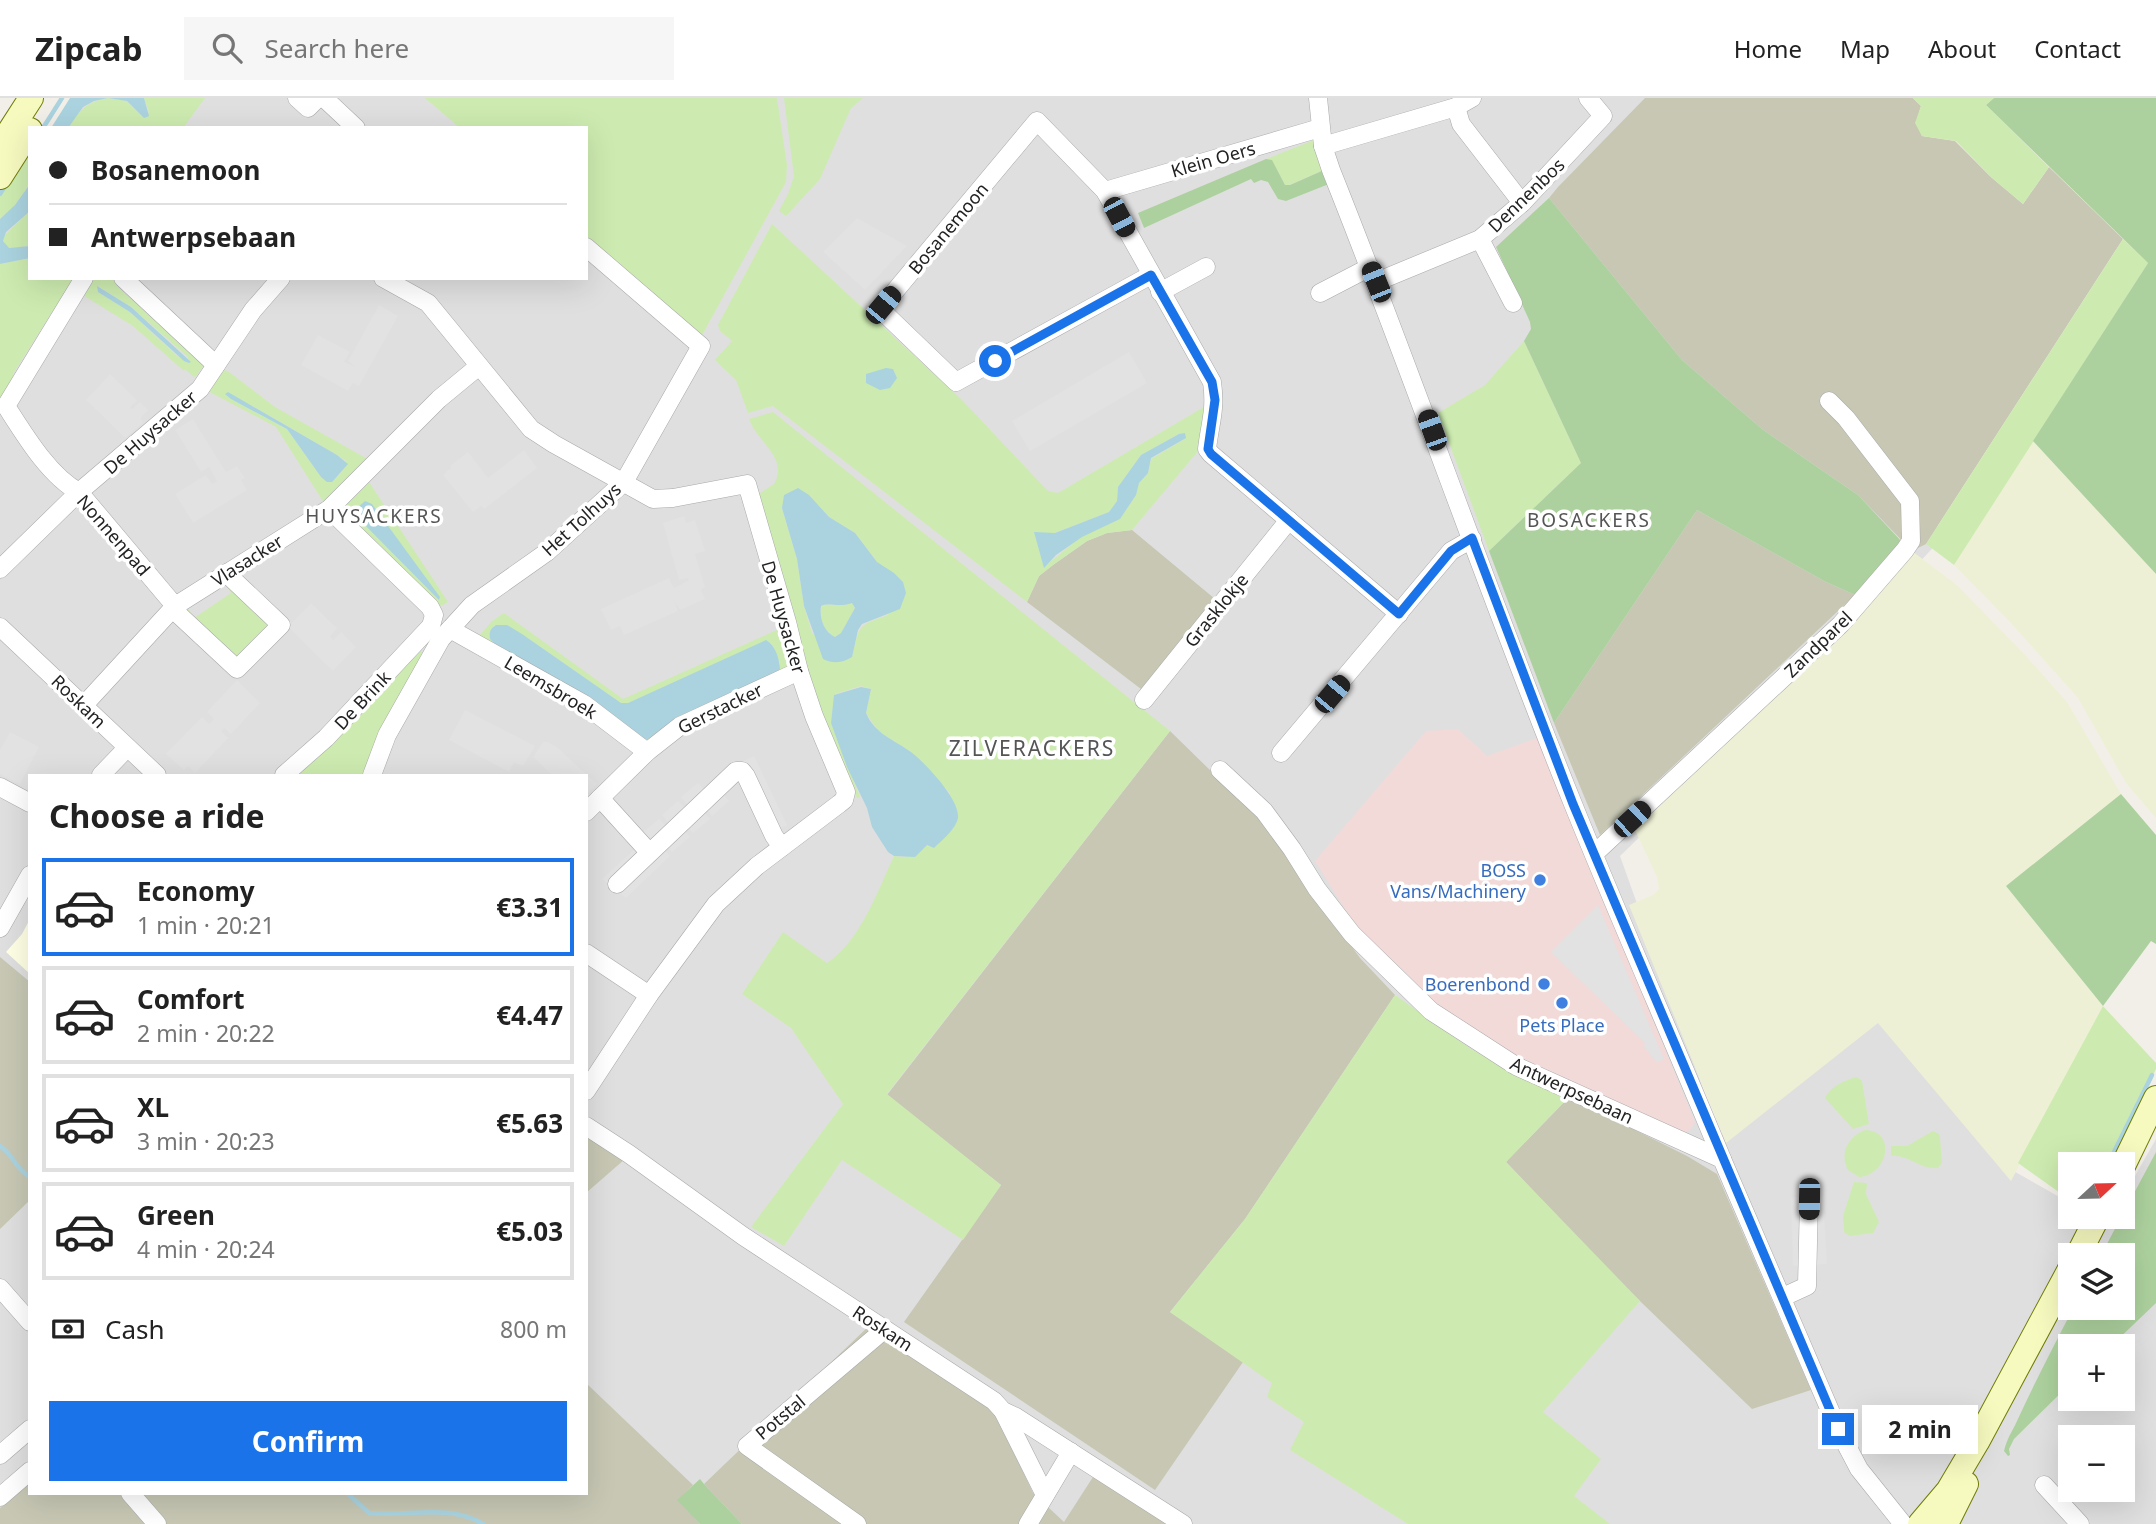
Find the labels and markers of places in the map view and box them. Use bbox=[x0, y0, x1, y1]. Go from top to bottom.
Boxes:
place label: BOSS Vans/Machinery bbox=[1390, 858, 1527, 903]
marker: BOSS Vans/Machinery bbox=[1532, 872, 1548, 888]
place label: Boerenbond bbox=[1425, 972, 1530, 996]
marker: Boerenbond bbox=[1536, 976, 1552, 992]
marker: Pets Place bbox=[1554, 995, 1570, 1011]
place label: Pets Place bbox=[1519, 1013, 1605, 1037]

